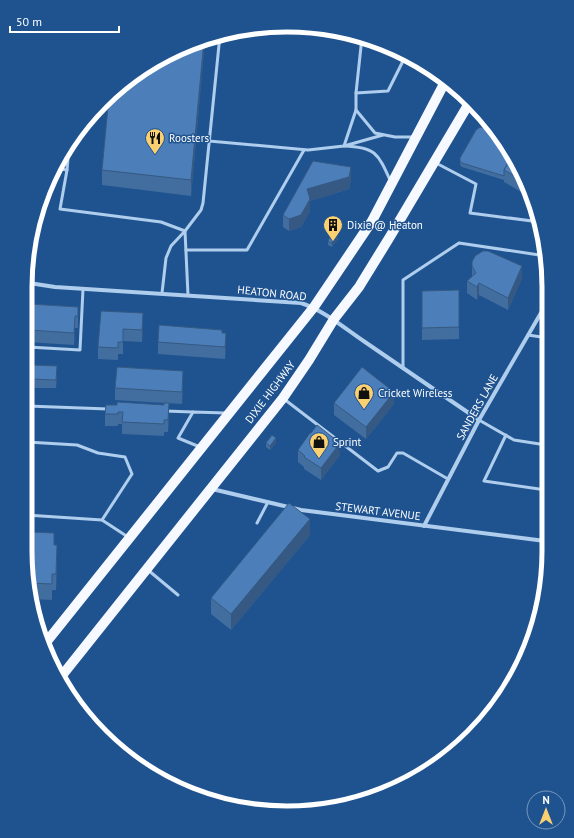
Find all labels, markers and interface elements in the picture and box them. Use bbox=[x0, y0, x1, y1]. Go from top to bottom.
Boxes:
scale bar bbox=[10, 8, 119, 34]
text: 50 m bbox=[16, 14, 42, 29]
restaurant icon: Roosters bbox=[144, 127, 166, 155]
place label: Roosters bbox=[169, 131, 209, 145]
building icon: Dixie @ Heaton bbox=[322, 214, 344, 242]
place label: Dixie @ Heaton bbox=[347, 218, 423, 232]
street label: HEATON ROAD bbox=[237, 282, 307, 304]
street label: DIXIE HIGHWAY bbox=[242, 357, 299, 426]
street label: SANDERS LANE bbox=[453, 371, 501, 443]
shop icon: Cricket Wireless bbox=[353, 382, 375, 410]
place label: Cricket Wireless bbox=[378, 386, 453, 400]
shop icon: Sprint bbox=[308, 431, 330, 459]
place label: Sprint bbox=[333, 435, 361, 449]
street label: STEWART AVENUE bbox=[335, 499, 422, 523]
north arrow bbox=[526, 790, 566, 830]
text: N bbox=[542, 793, 550, 807]

